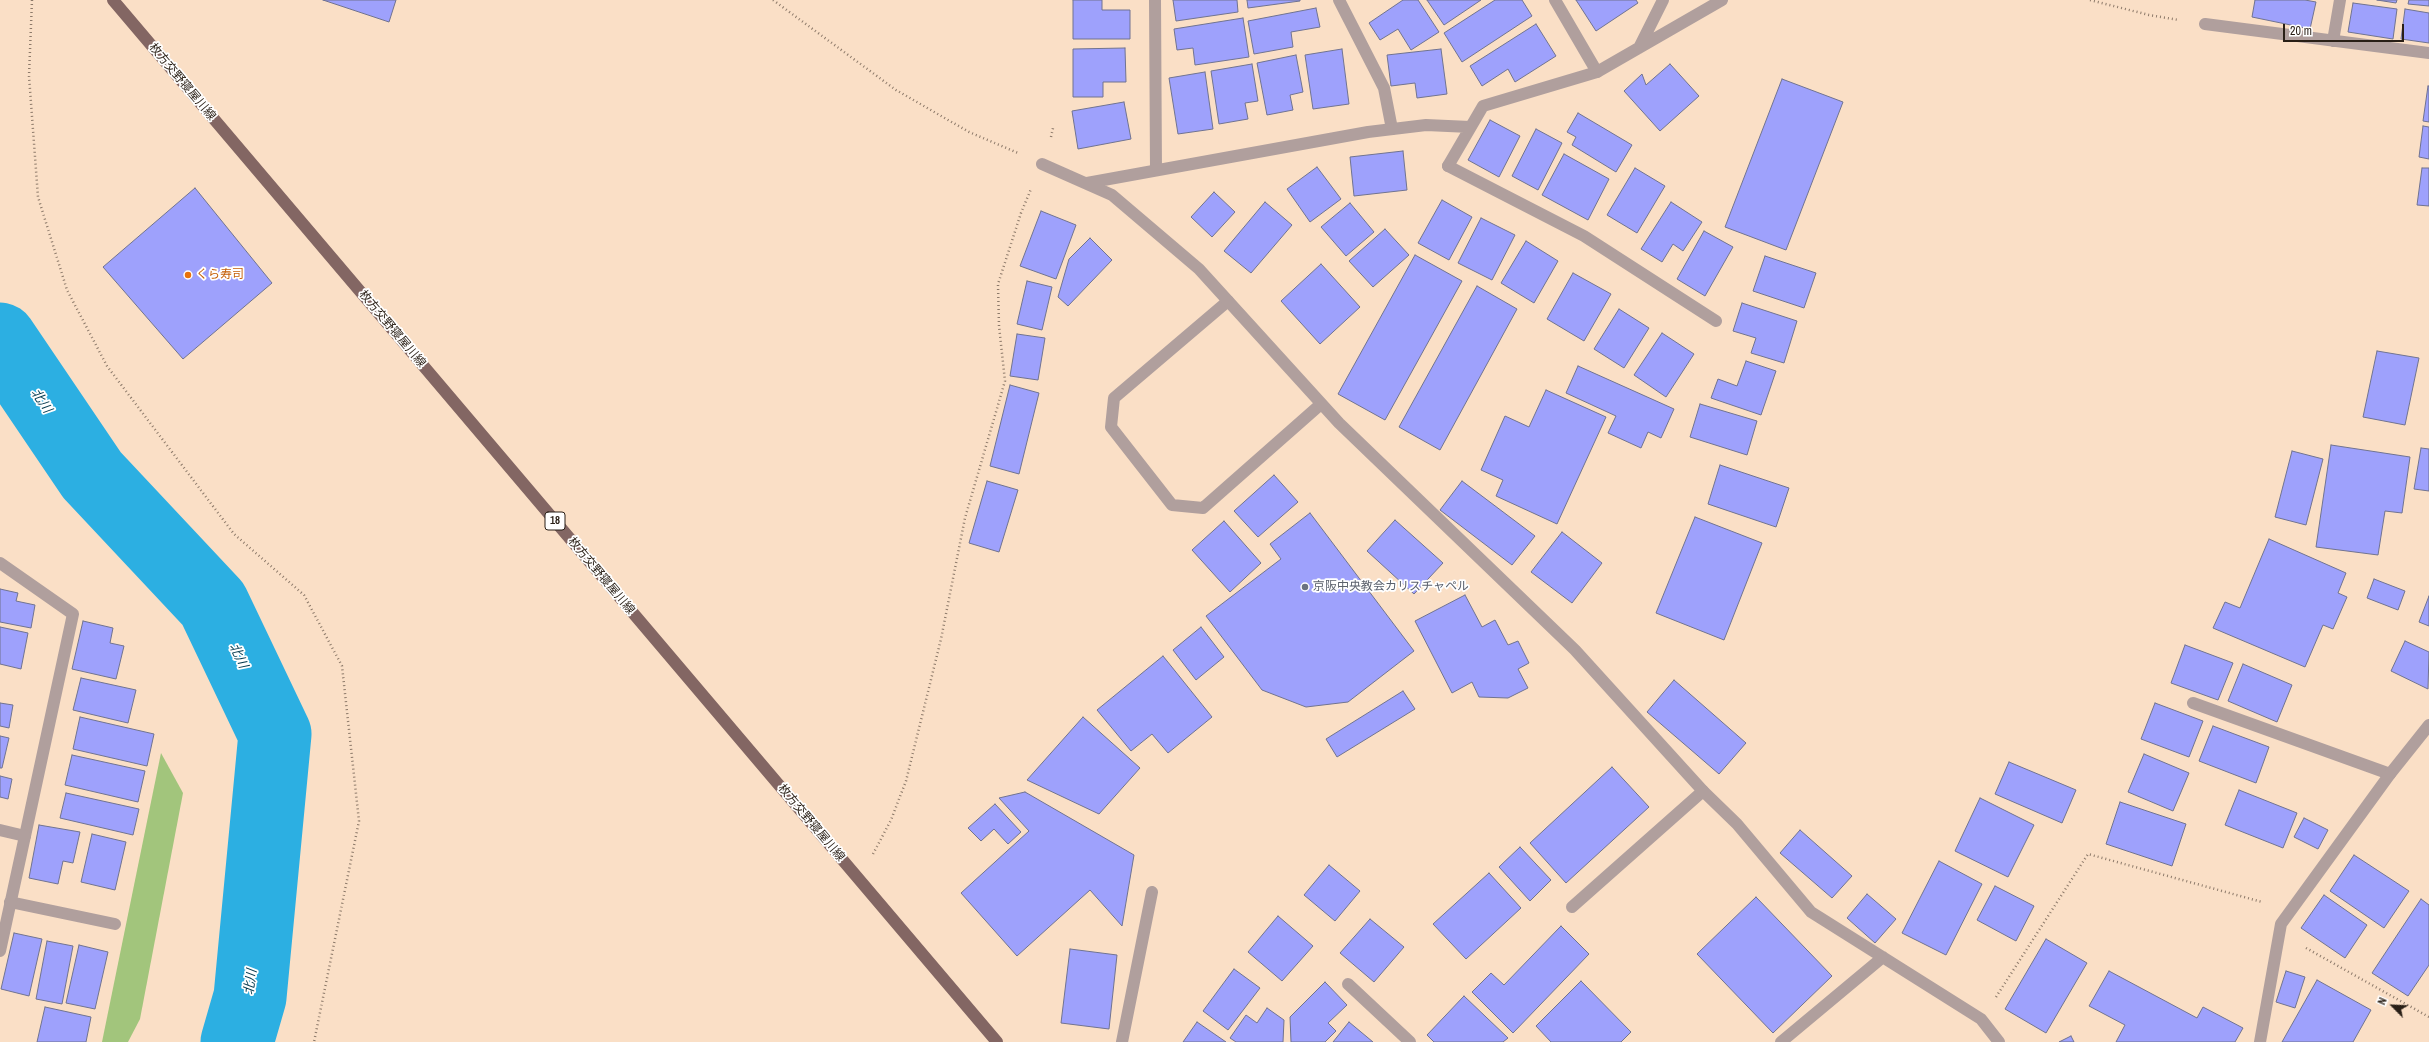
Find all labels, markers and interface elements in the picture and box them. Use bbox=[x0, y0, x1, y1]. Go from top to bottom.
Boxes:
scale bar bbox=[2285, 16, 2406, 42]
text: 20 m bbox=[2290, 23, 2312, 39]
street label: 枚方交野寝屋川線 bbox=[146, 41, 218, 123]
place label: くら寿司 bbox=[196, 268, 244, 282]
marker: くら寿司 bbox=[183, 270, 193, 280]
street label: 枚方交野寝屋川線 bbox=[356, 288, 428, 370]
water label: 北川 bbox=[27, 386, 55, 416]
road number: 18 bbox=[545, 512, 565, 530]
street label: 枚方交野寝屋川線 bbox=[565, 535, 637, 617]
place label: 京阪中央教会カリスチャペル bbox=[1313, 580, 1469, 594]
marker: 京阪中央教会カリスチャペル bbox=[1300, 582, 1310, 592]
water label: 北川 bbox=[225, 641, 251, 671]
street label: 枚方交野寝屋川線 bbox=[775, 782, 847, 864]
water label: 北川 bbox=[242, 968, 260, 996]
north arrow bbox=[2373, 986, 2413, 1026]
text: N bbox=[2374, 995, 2390, 1007]

